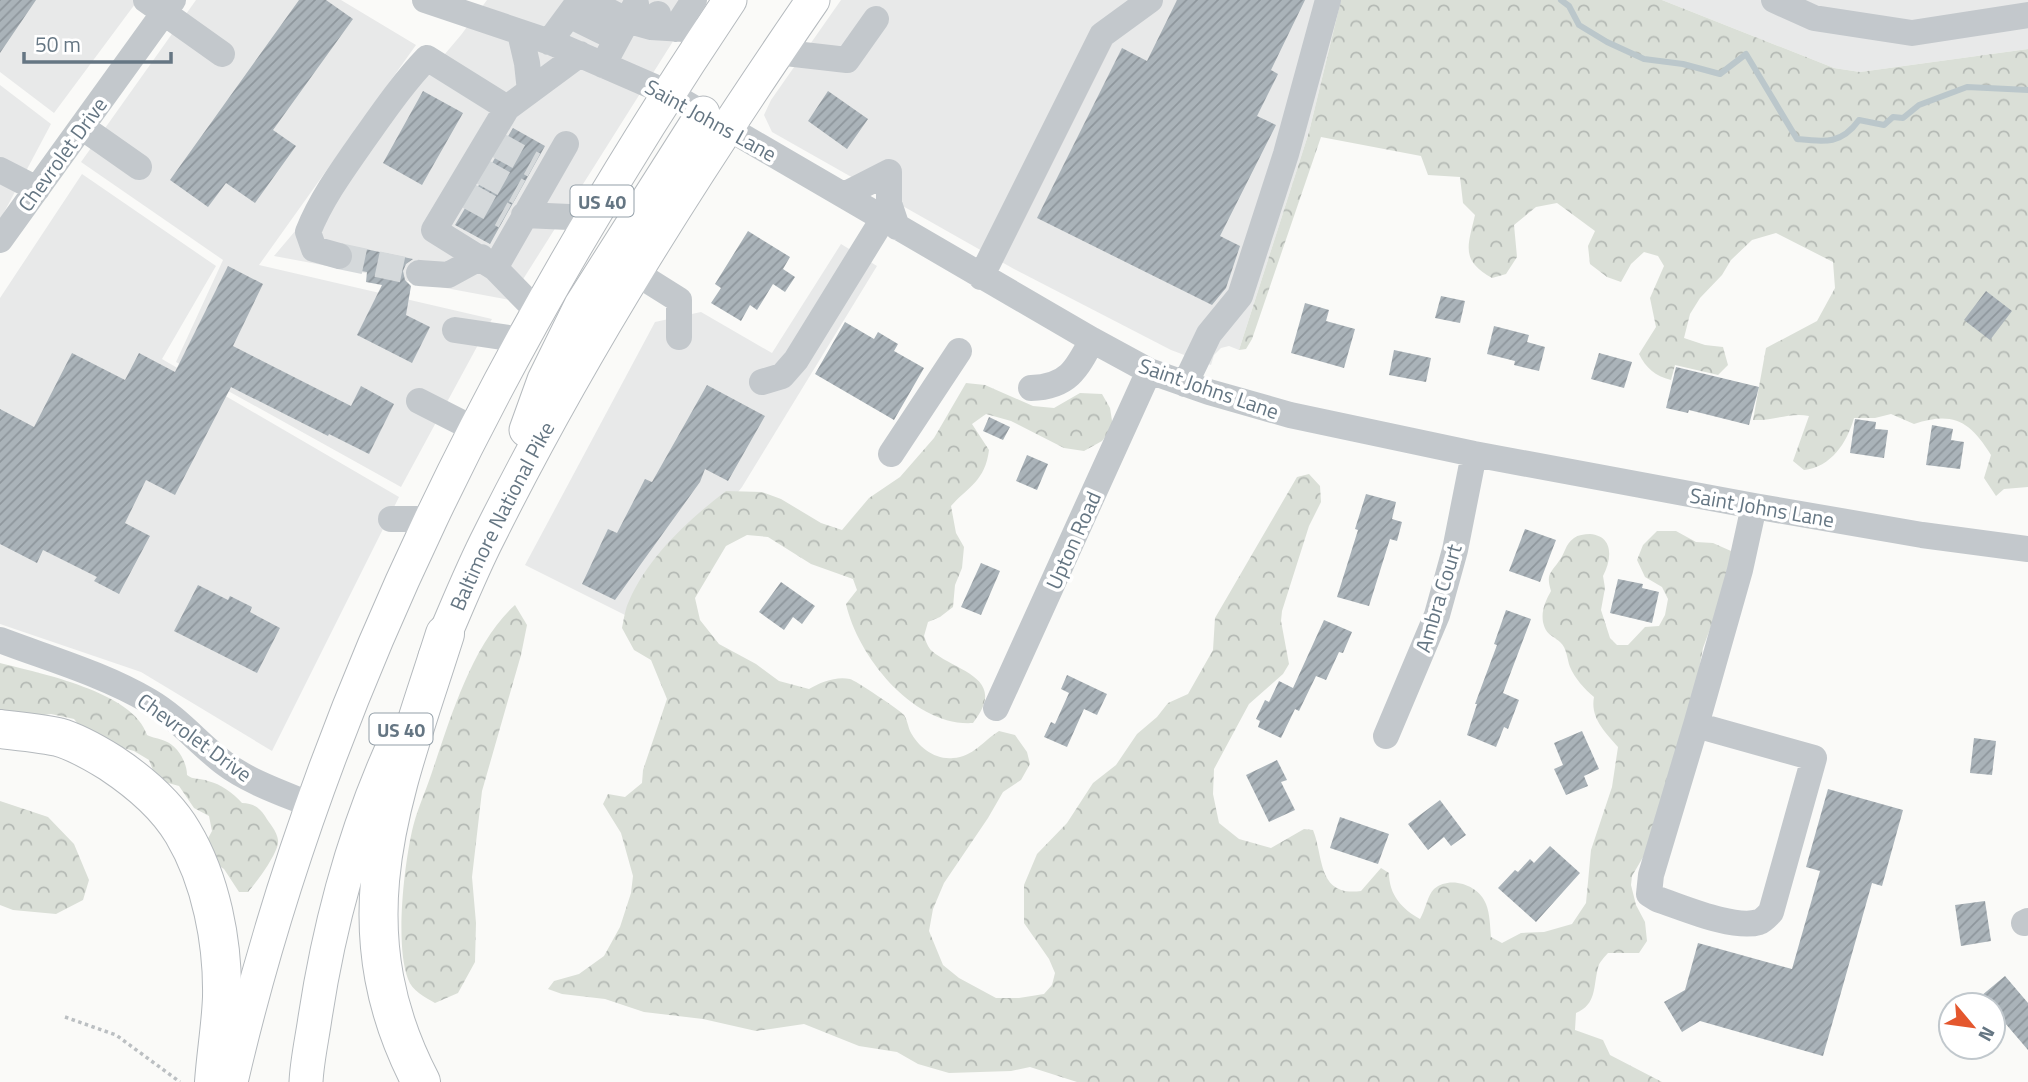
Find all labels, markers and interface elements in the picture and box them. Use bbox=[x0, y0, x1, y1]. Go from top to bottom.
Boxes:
scale bar bbox=[24, 21, 172, 65]
text: 50 m bbox=[35, 28, 81, 60]
street label: Saint Johns Lane bbox=[639, 71, 783, 169]
street label: Chevrolet Drive bbox=[9, 90, 115, 218]
road number: US 40 bbox=[570, 186, 634, 216]
street label: Saint Johns Lane bbox=[1135, 349, 1283, 427]
street label: Baltimore National Pike bbox=[441, 415, 562, 616]
street label: Saint Johns Lane bbox=[1687, 479, 1837, 535]
street label: Upton Road bbox=[1037, 486, 1109, 594]
street label: Ambra Court bbox=[1406, 539, 1470, 656]
street label: Chevrolet Drive bbox=[131, 684, 259, 790]
road number: US 40 bbox=[370, 714, 432, 744]
north arrow bbox=[1937, 991, 2007, 1061]
text: N bbox=[1971, 1022, 2003, 1047]

